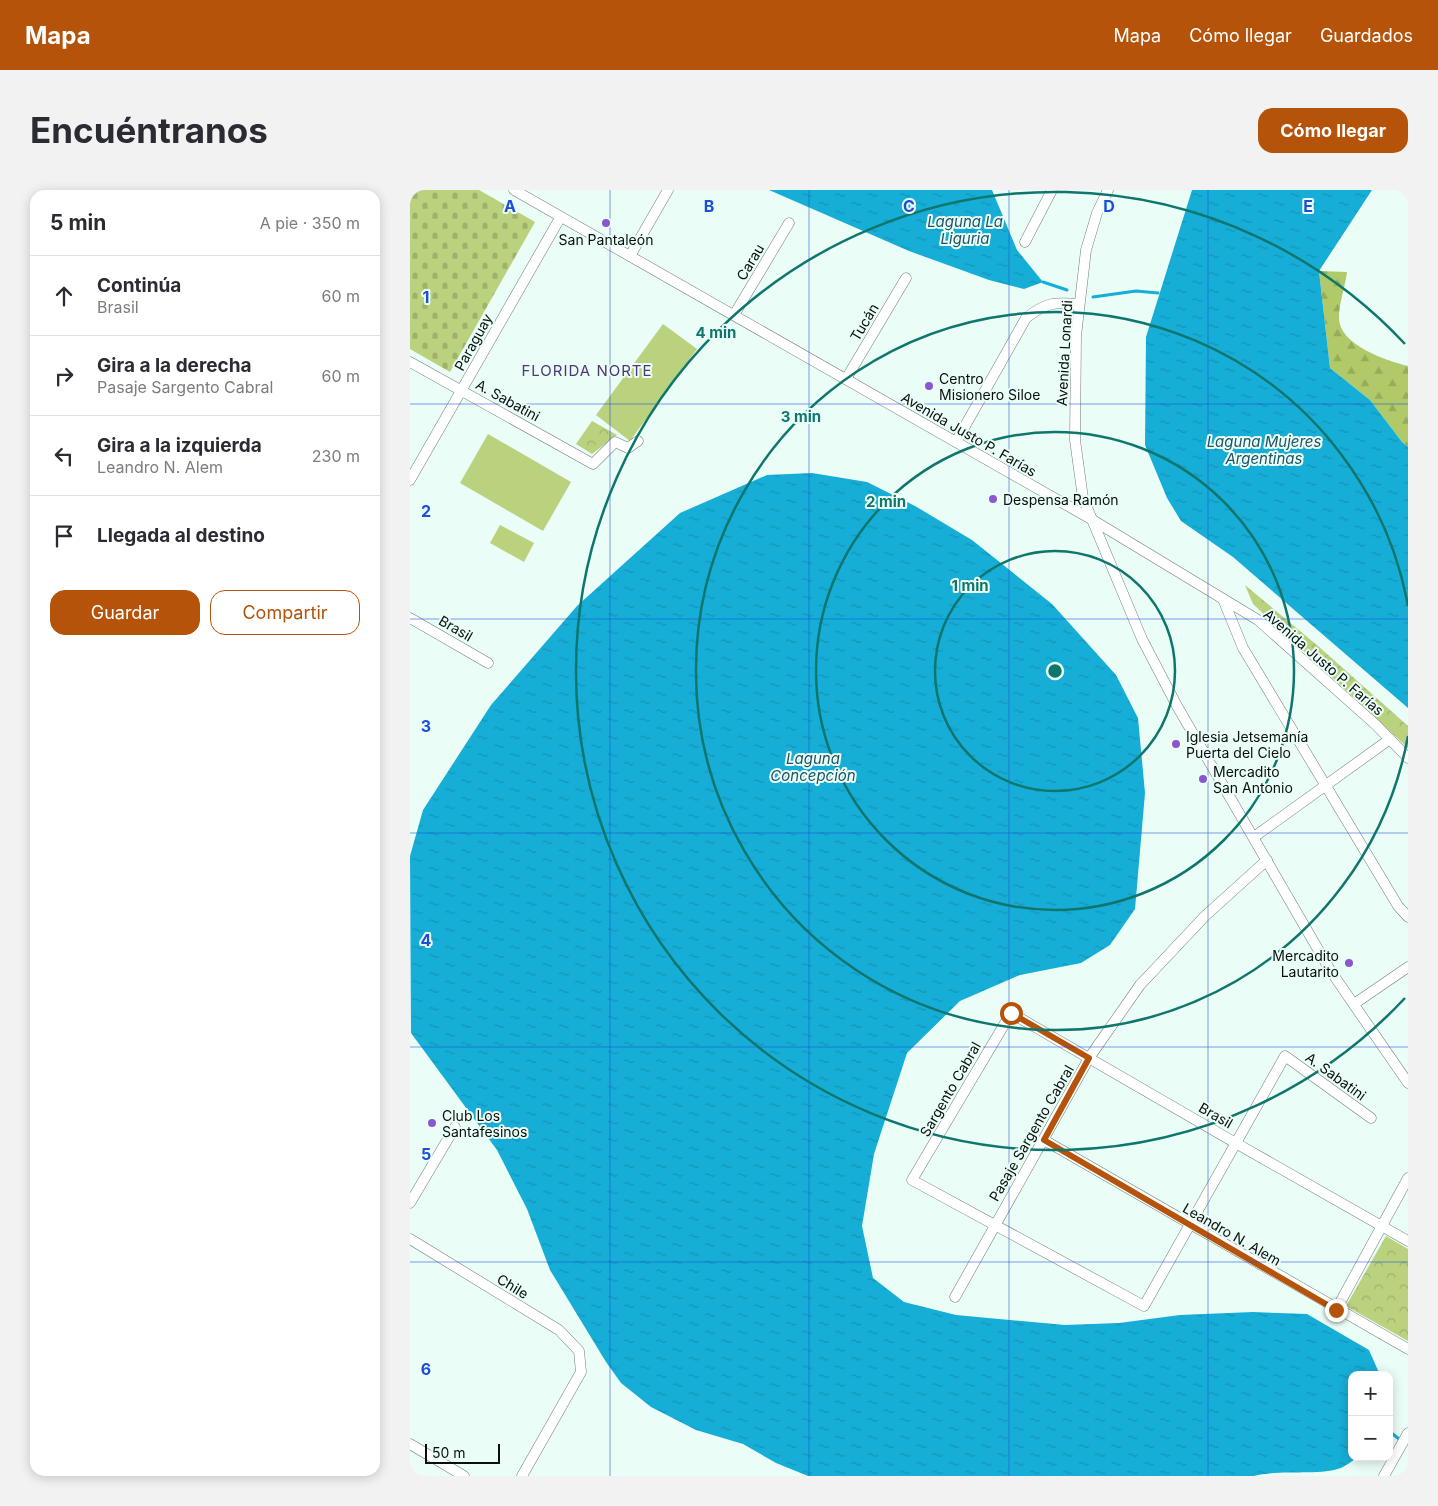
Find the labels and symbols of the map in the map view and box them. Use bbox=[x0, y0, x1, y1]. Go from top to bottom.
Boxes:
text: A bbox=[504, 196, 516, 216]
text: B bbox=[704, 196, 714, 216]
text: C bbox=[903, 196, 915, 216]
text: D bbox=[1103, 196, 1115, 216]
text: E bbox=[1303, 196, 1313, 216]
water label: Laguna La Liguria bbox=[927, 212, 1003, 248]
marker: San Pantaleón bbox=[600, 217, 612, 229]
place label: San Pantaleón bbox=[559, 231, 653, 248]
street label: Carau bbox=[733, 241, 767, 283]
text: 1 bbox=[423, 287, 429, 307]
street label: Tucán bbox=[846, 300, 882, 344]
street label: Avenida Lonardi bbox=[1053, 300, 1075, 406]
street label: Paraguay bbox=[450, 311, 496, 373]
text: 4 min bbox=[696, 323, 736, 342]
district label: FLORIDA NORTE bbox=[521, 361, 653, 380]
place label: Centro Misionero Siloe bbox=[939, 370, 1040, 403]
street label: A. Sabatini bbox=[473, 375, 543, 425]
marker: Centro Misionero Siloe bbox=[923, 380, 935, 392]
street label: Avenida Justo P. Farías bbox=[898, 388, 1040, 480]
text: 3 min bbox=[781, 407, 821, 426]
water label: Laguna Mujeres Argentinas bbox=[1207, 432, 1321, 468]
place label: Despensa Ramón bbox=[1003, 491, 1119, 508]
text: 2 min bbox=[866, 492, 906, 511]
marker: Despensa Ramón bbox=[987, 493, 999, 505]
text: 2 bbox=[421, 501, 431, 521]
text: 1 min bbox=[951, 576, 989, 595]
street label: Avenida Justo P. Farías bbox=[1261, 605, 1387, 719]
street label: Brasil bbox=[436, 612, 476, 644]
centre of rings bbox=[1046, 662, 1064, 680]
text: 3 bbox=[421, 716, 431, 736]
place label: Iglesia Jetsemanía Puerta del Cielo bbox=[1186, 728, 1308, 761]
marker: Iglesia Jetsemanía Puerta del Cielo bbox=[1170, 738, 1182, 750]
water label: Laguna Concepción bbox=[770, 749, 856, 785]
place label: Mercadito San Antonio bbox=[1213, 763, 1293, 796]
marker: Mercadito San Antonio bbox=[1197, 773, 1209, 785]
text: 4 bbox=[421, 930, 432, 950]
place label: Mercadito Lautarito bbox=[1272, 947, 1339, 980]
marker: Mercadito Lautarito bbox=[1343, 957, 1355, 969]
route start bbox=[1000, 1002, 1023, 1025]
street label: Sargento Cabral bbox=[916, 1038, 984, 1140]
street label: A. Sabatini bbox=[1302, 1048, 1370, 1104]
street label: Pasaje Sargento Cabral bbox=[985, 1062, 1077, 1204]
street label: Brasil bbox=[1196, 1099, 1236, 1131]
place label: Club Los Santafesinos bbox=[442, 1107, 527, 1140]
marker: Club Los Santafesinos bbox=[426, 1117, 438, 1129]
text: 5 bbox=[421, 1144, 431, 1164]
street label: Leandro N. Alem bbox=[1180, 1199, 1284, 1269]
street label: Chile bbox=[494, 1270, 532, 1302]
route end bbox=[1325, 1299, 1348, 1322]
text: 6 bbox=[421, 1359, 431, 1379]
scale bar bbox=[425, 1441, 500, 1464]

